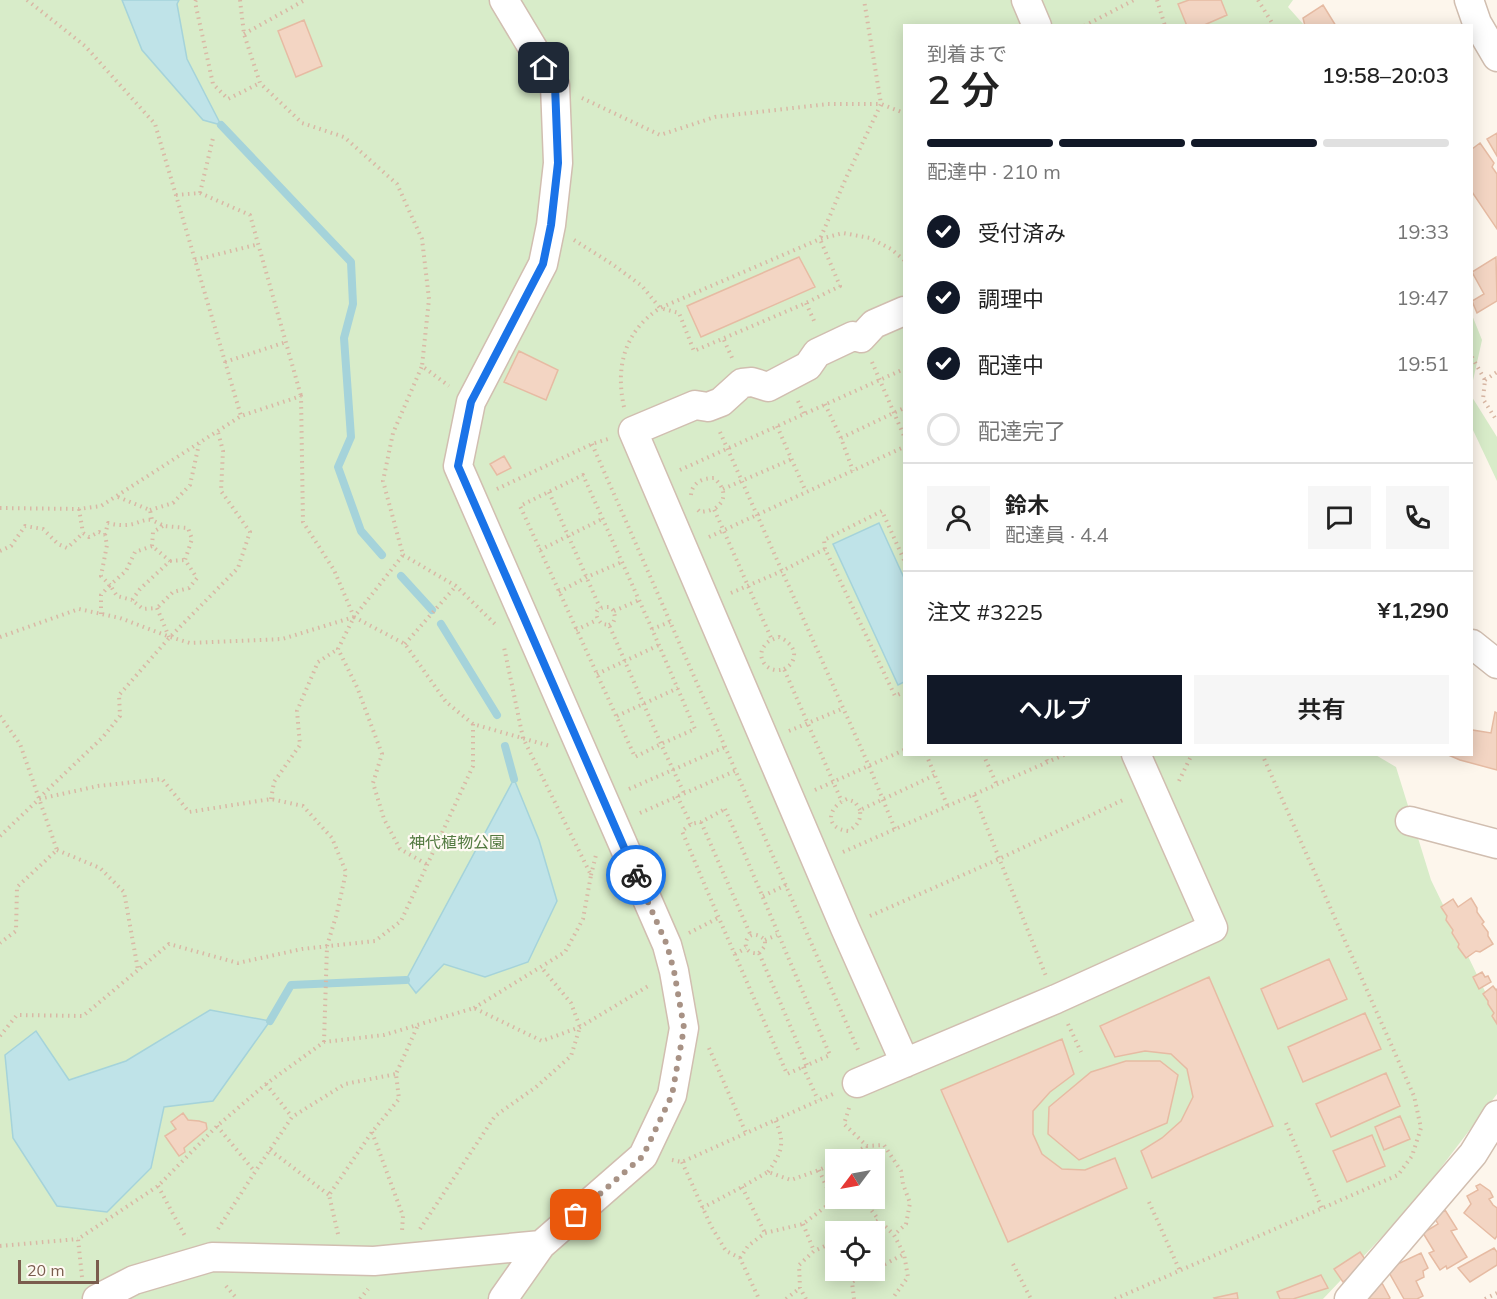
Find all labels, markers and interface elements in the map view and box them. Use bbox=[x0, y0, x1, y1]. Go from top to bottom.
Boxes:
text: 到着まで bbox=[927, 41, 1007, 66]
pin bbox=[518, 42, 569, 93]
icon: home bbox=[527, 51, 560, 84]
text: 19:58–20:03 bbox=[1322, 61, 1449, 89]
text: 2 分 bbox=[927, 65, 1000, 114]
text: 配達中 · 210 m bbox=[927, 159, 1061, 184]
icon: check bbox=[927, 215, 960, 248]
text: 受付済み bbox=[978, 219, 1066, 247]
text: 19:33 bbox=[1396, 219, 1449, 244]
icon: check bbox=[927, 281, 960, 314]
text: 調理中 bbox=[978, 285, 1044, 313]
text: 19:47 bbox=[1396, 285, 1449, 310]
icon: check bbox=[927, 347, 960, 380]
text: 配達中 bbox=[978, 351, 1044, 379]
text: 19:51 bbox=[1396, 351, 1449, 376]
text: 配達完了 bbox=[978, 417, 1066, 445]
button: person bbox=[927, 486, 990, 549]
button: chat bbox=[1308, 486, 1371, 549]
button: phone bbox=[1386, 486, 1449, 549]
text: 鈴木 bbox=[1005, 491, 1049, 519]
text: 配達員 · 4.4 bbox=[1005, 522, 1109, 547]
text: ¥1,290 bbox=[1378, 596, 1449, 624]
text: 注文 #3225 bbox=[927, 598, 1043, 626]
button: ヘルプ bbox=[927, 675, 1182, 744]
button: 共有 bbox=[1194, 675, 1449, 744]
park label: 神代植物公園 bbox=[409, 832, 505, 852]
courier bbox=[606, 845, 666, 905]
icon: bike bbox=[620, 859, 653, 892]
north arrow bbox=[825, 1149, 885, 1209]
map controls bbox=[825, 1149, 885, 1281]
pin bbox=[550, 1189, 601, 1240]
icon: bag bbox=[559, 1198, 592, 1231]
button: locate bbox=[825, 1221, 885, 1281]
scale bar bbox=[18, 1257, 99, 1284]
text: 20 m bbox=[27, 1260, 64, 1280]

